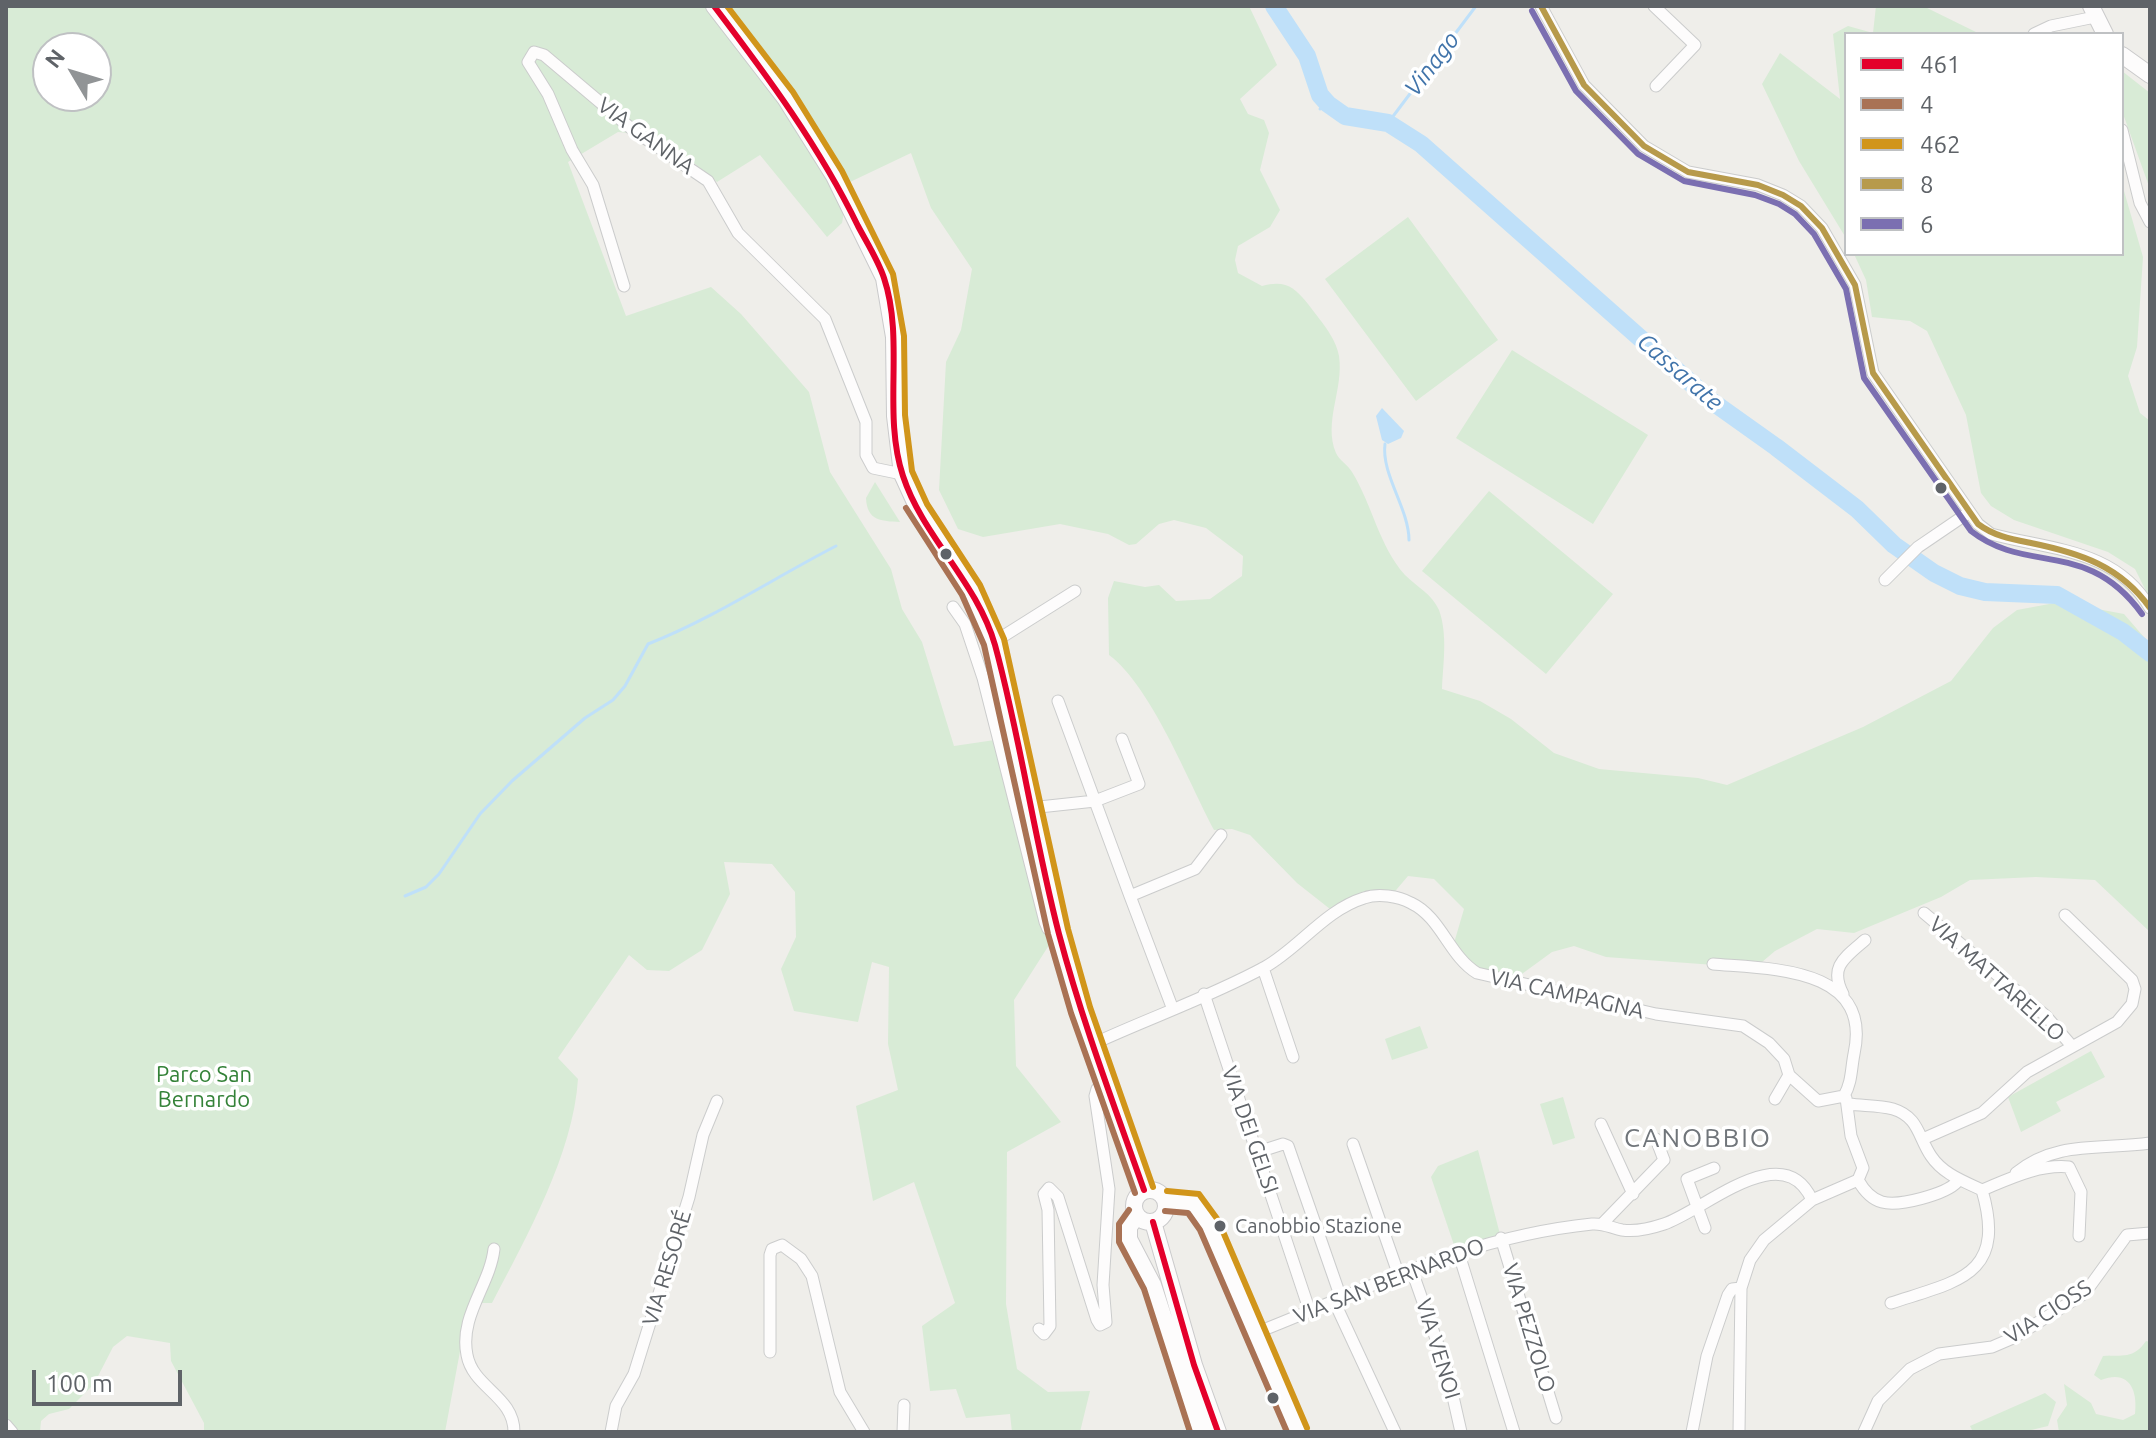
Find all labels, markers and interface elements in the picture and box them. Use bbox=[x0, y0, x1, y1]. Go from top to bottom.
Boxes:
water label: Vinago bbox=[1398, 26, 1466, 102]
north arrow bbox=[32, 32, 112, 112]
legend bbox=[1844, 32, 2124, 256]
text: N bbox=[39, 44, 69, 72]
text: 461 bbox=[1920, 51, 1961, 78]
text: 4 bbox=[1920, 91, 1934, 118]
street label: VIA GANNA bbox=[592, 92, 700, 180]
text: 462 bbox=[1920, 131, 1961, 158]
text: 8 bbox=[1920, 171, 1934, 198]
text: 6 bbox=[1920, 211, 1934, 238]
water label: Cassarate bbox=[1631, 327, 1729, 417]
unlabelled marker bbox=[1933, 480, 1949, 496]
unlabelled marker bbox=[938, 546, 954, 562]
street label: VIA MATTARELLO bbox=[1923, 911, 2071, 1047]
street label: VIA CAMPAGNA bbox=[1487, 963, 1647, 1025]
park label: Parco San Bernardo bbox=[156, 1062, 252, 1114]
street label: VIA DEI GELSI bbox=[1216, 1063, 1284, 1197]
district label: CANOBBIO bbox=[1624, 1122, 1772, 1154]
street label: VIA RESORÉ bbox=[637, 1207, 697, 1329]
place label: Canobbio Stazione bbox=[1235, 1214, 1402, 1238]
marker: Canobbio Stazione bbox=[1212, 1218, 1228, 1234]
street label: VIA SAN BERNARDO bbox=[1290, 1233, 1488, 1329]
street label: VIA PEZZOLO bbox=[1497, 1260, 1561, 1396]
street label: VIA CIOSS bbox=[2000, 1274, 2096, 1350]
street label: VIA VENOI bbox=[1410, 1296, 1466, 1402]
scale bar bbox=[36, 1354, 186, 1404]
text: 100 m bbox=[46, 1370, 113, 1397]
unlabelled marker bbox=[1265, 1390, 1281, 1406]

